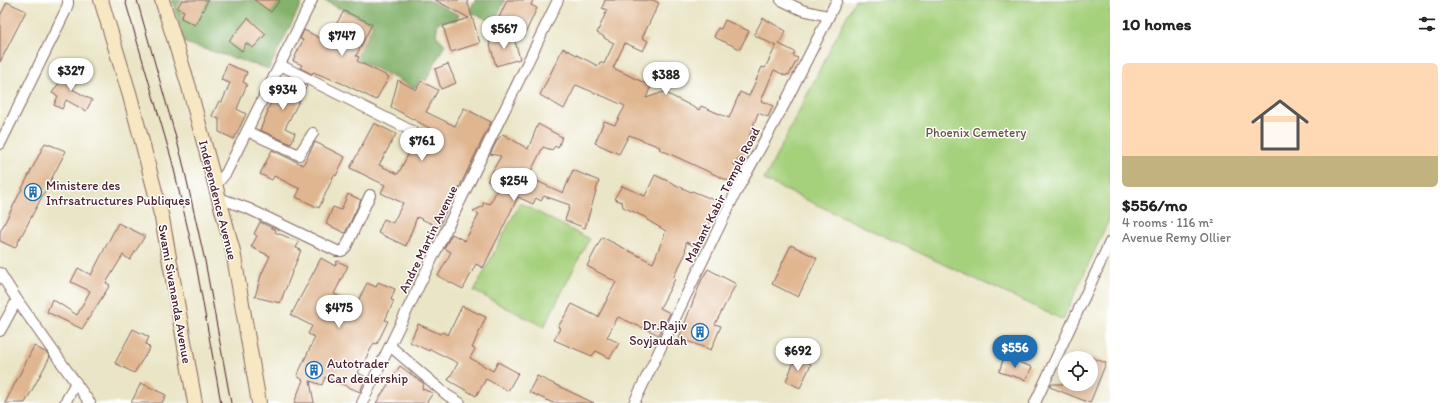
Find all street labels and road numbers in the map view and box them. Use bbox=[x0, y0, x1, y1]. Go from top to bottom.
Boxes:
street label: Mahant Kabir Temple Road bbox=[681, 125, 763, 265]
street label: Independence Avenue bbox=[196, 139, 240, 261]
street label: Andre Martin Avenue bbox=[395, 183, 461, 295]
street label: Swami Sivananda Avenue bbox=[155, 223, 195, 365]

